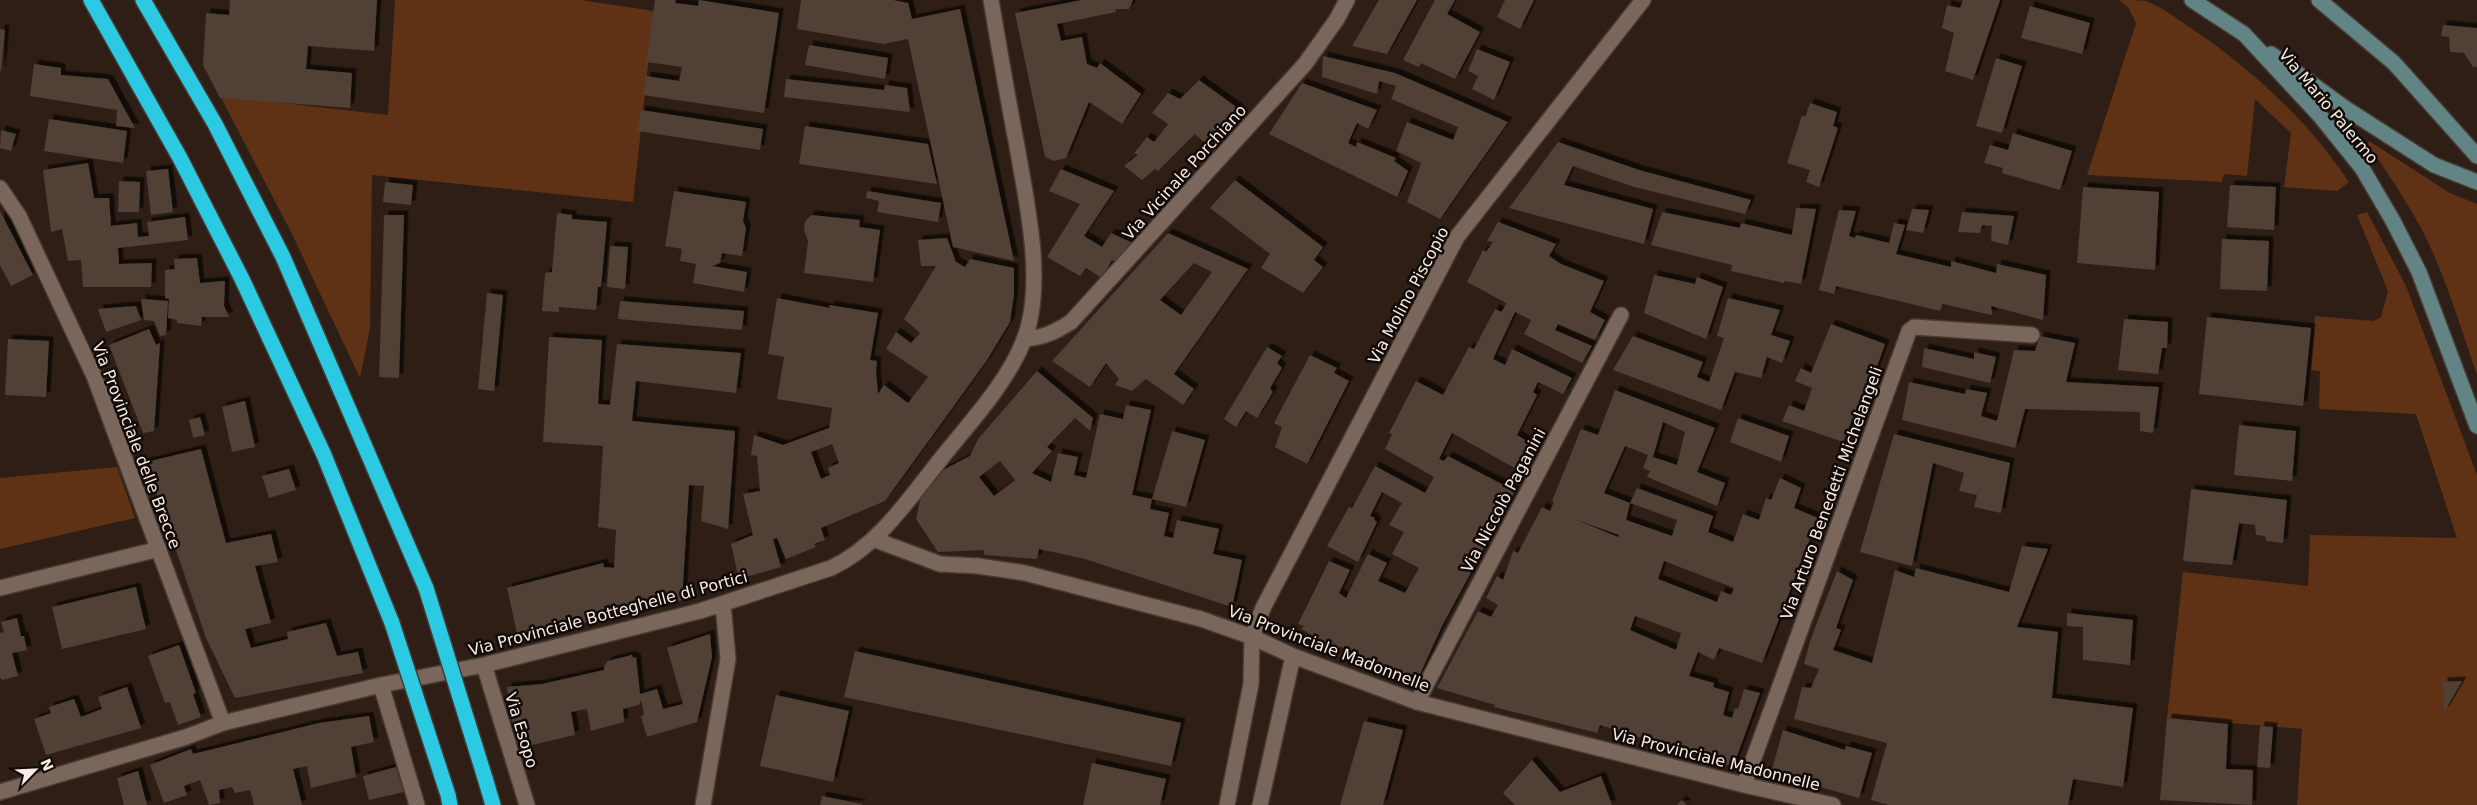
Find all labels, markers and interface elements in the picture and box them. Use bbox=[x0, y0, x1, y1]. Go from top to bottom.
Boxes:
street label: Via Mario Palermo bbox=[2275, 45, 2382, 168]
street label: Via Vicinale Porchiano bbox=[1119, 101, 1250, 244]
street label: Via Molino Piscopio bbox=[1364, 223, 1453, 367]
street label: Via Provinciale delle Brecce bbox=[88, 339, 185, 551]
street label: Via Arturo Benedetti Michelangeli bbox=[1777, 364, 1886, 622]
street label: Via Niccolò Paganini bbox=[1457, 425, 1550, 576]
street label: Via Provinciale Botteghelle di Portici bbox=[467, 567, 750, 660]
street label: Via Provinciale Madonnelle bbox=[1225, 601, 1432, 696]
street label: Via Esopo bbox=[501, 690, 542, 770]
street label: Via Provinciale Madonnelle bbox=[1610, 724, 1822, 795]
north arrow bbox=[10, 745, 60, 795]
text: N bbox=[37, 756, 57, 773]

